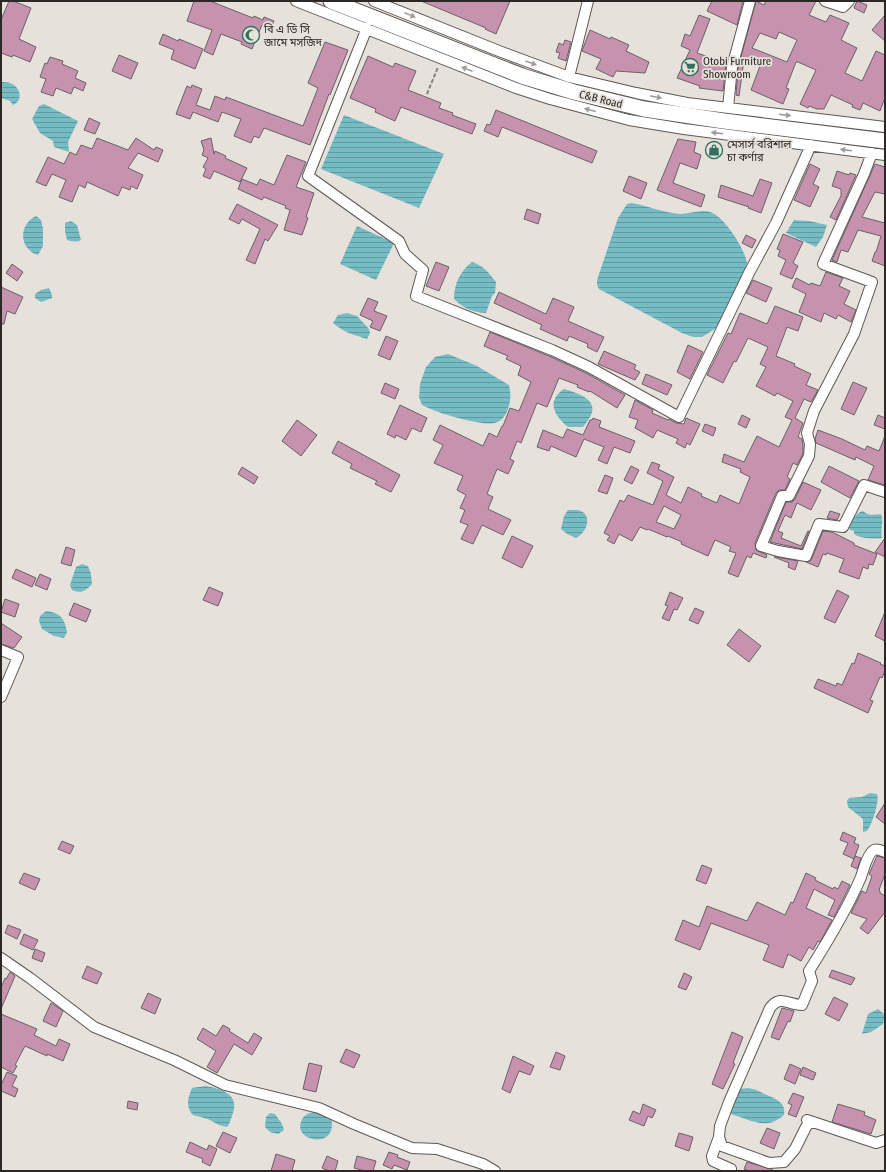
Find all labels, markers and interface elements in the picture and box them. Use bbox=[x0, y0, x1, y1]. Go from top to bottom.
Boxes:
one-way arrow bbox=[404, 13, 416, 19]
place label: বি এ ডি সি জামে মসজিদ bbox=[263, 23, 323, 49]
mosque icon: বি এ ডি সি জামে মসজিদ bbox=[241, 25, 261, 45]
place label: Otobi Furniture Showroom bbox=[703, 55, 771, 81]
supermarket icon: Otobi Furniture Showroom bbox=[680, 57, 700, 77]
one-way arrow bbox=[525, 60, 537, 66]
one-way arrow bbox=[460, 65, 472, 71]
street label: C&B Road bbox=[578, 88, 624, 111]
one-way arrow bbox=[650, 94, 662, 100]
one-way arrow bbox=[584, 106, 596, 112]
one-way arrow bbox=[779, 111, 791, 118]
one-way arrow bbox=[711, 130, 723, 137]
place label: মেসার্স বরিশাল চা কর্ণার bbox=[726, 137, 792, 164]
shop icon: মেসার্স বরিশাল চা কর্ণার bbox=[704, 140, 724, 160]
one-way arrow bbox=[840, 146, 852, 153]

